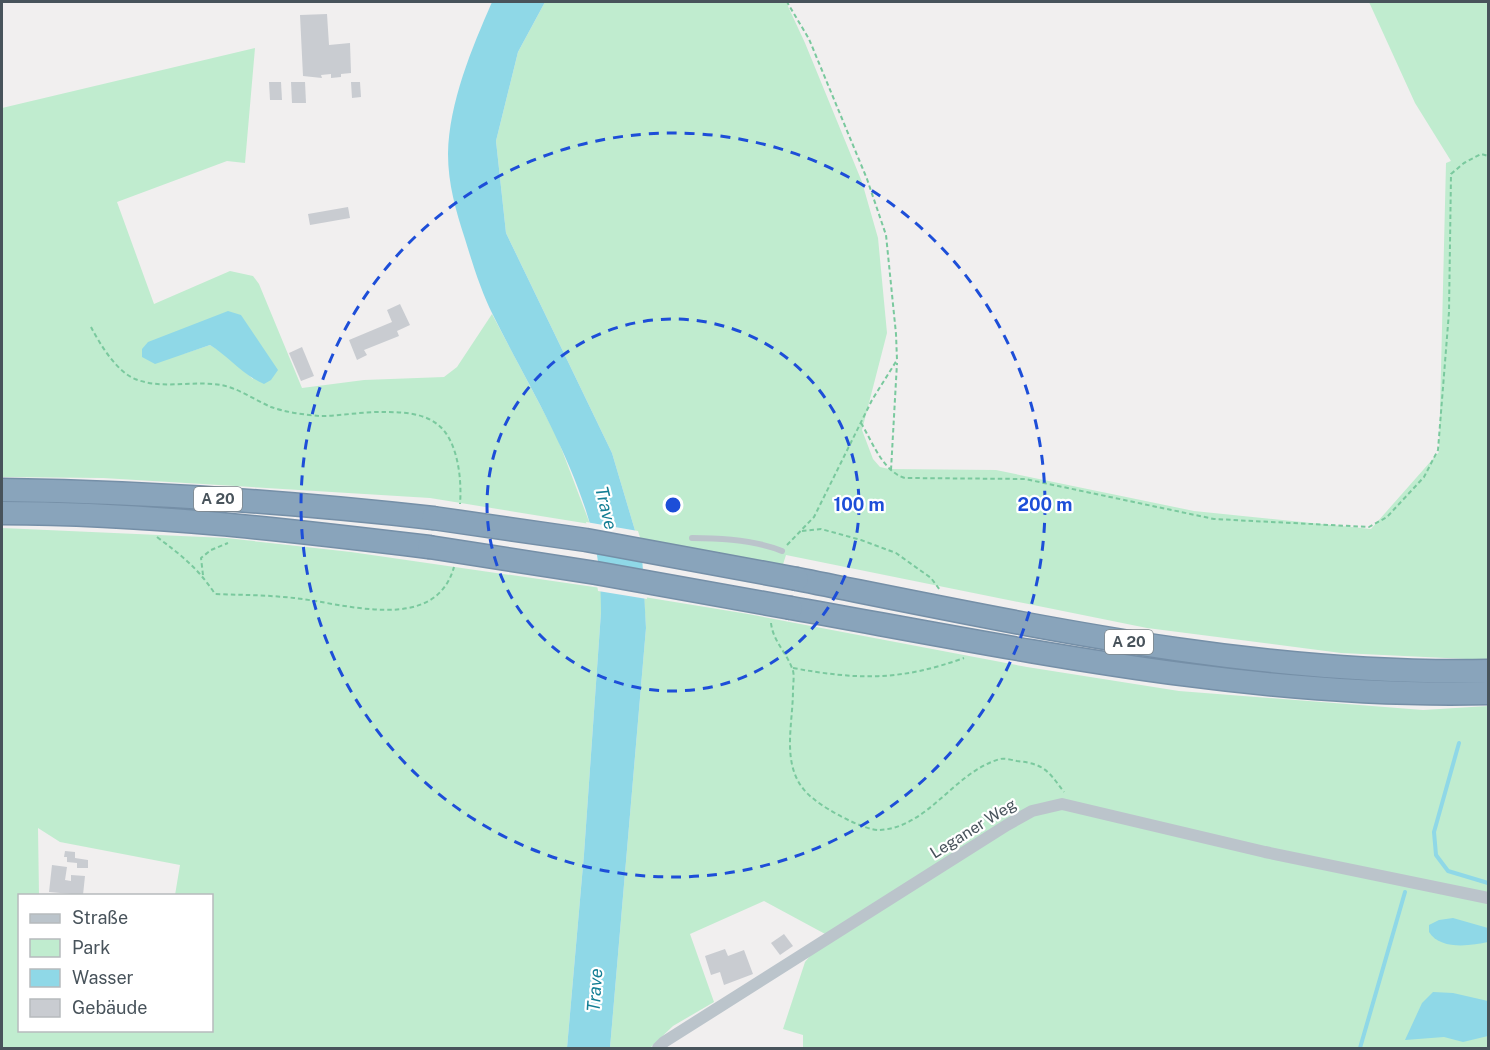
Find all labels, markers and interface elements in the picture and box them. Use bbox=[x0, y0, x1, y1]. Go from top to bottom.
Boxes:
water label: Trave bbox=[591, 484, 622, 532]
road number: A 20 bbox=[194, 487, 242, 511]
text: 100 m bbox=[833, 494, 885, 515]
text: 200 m bbox=[1018, 494, 1072, 515]
centre of rings bbox=[663, 495, 683, 515]
road number: A 20 bbox=[1105, 630, 1153, 654]
street label: Leganer Weg bbox=[927, 794, 1020, 862]
legend bbox=[18, 894, 213, 1032]
text: Straße bbox=[72, 907, 128, 928]
text: Park bbox=[72, 937, 110, 958]
text: Wasser bbox=[72, 967, 134, 988]
water label: Trave bbox=[583, 967, 607, 1012]
text: Gebäude bbox=[72, 997, 147, 1018]

